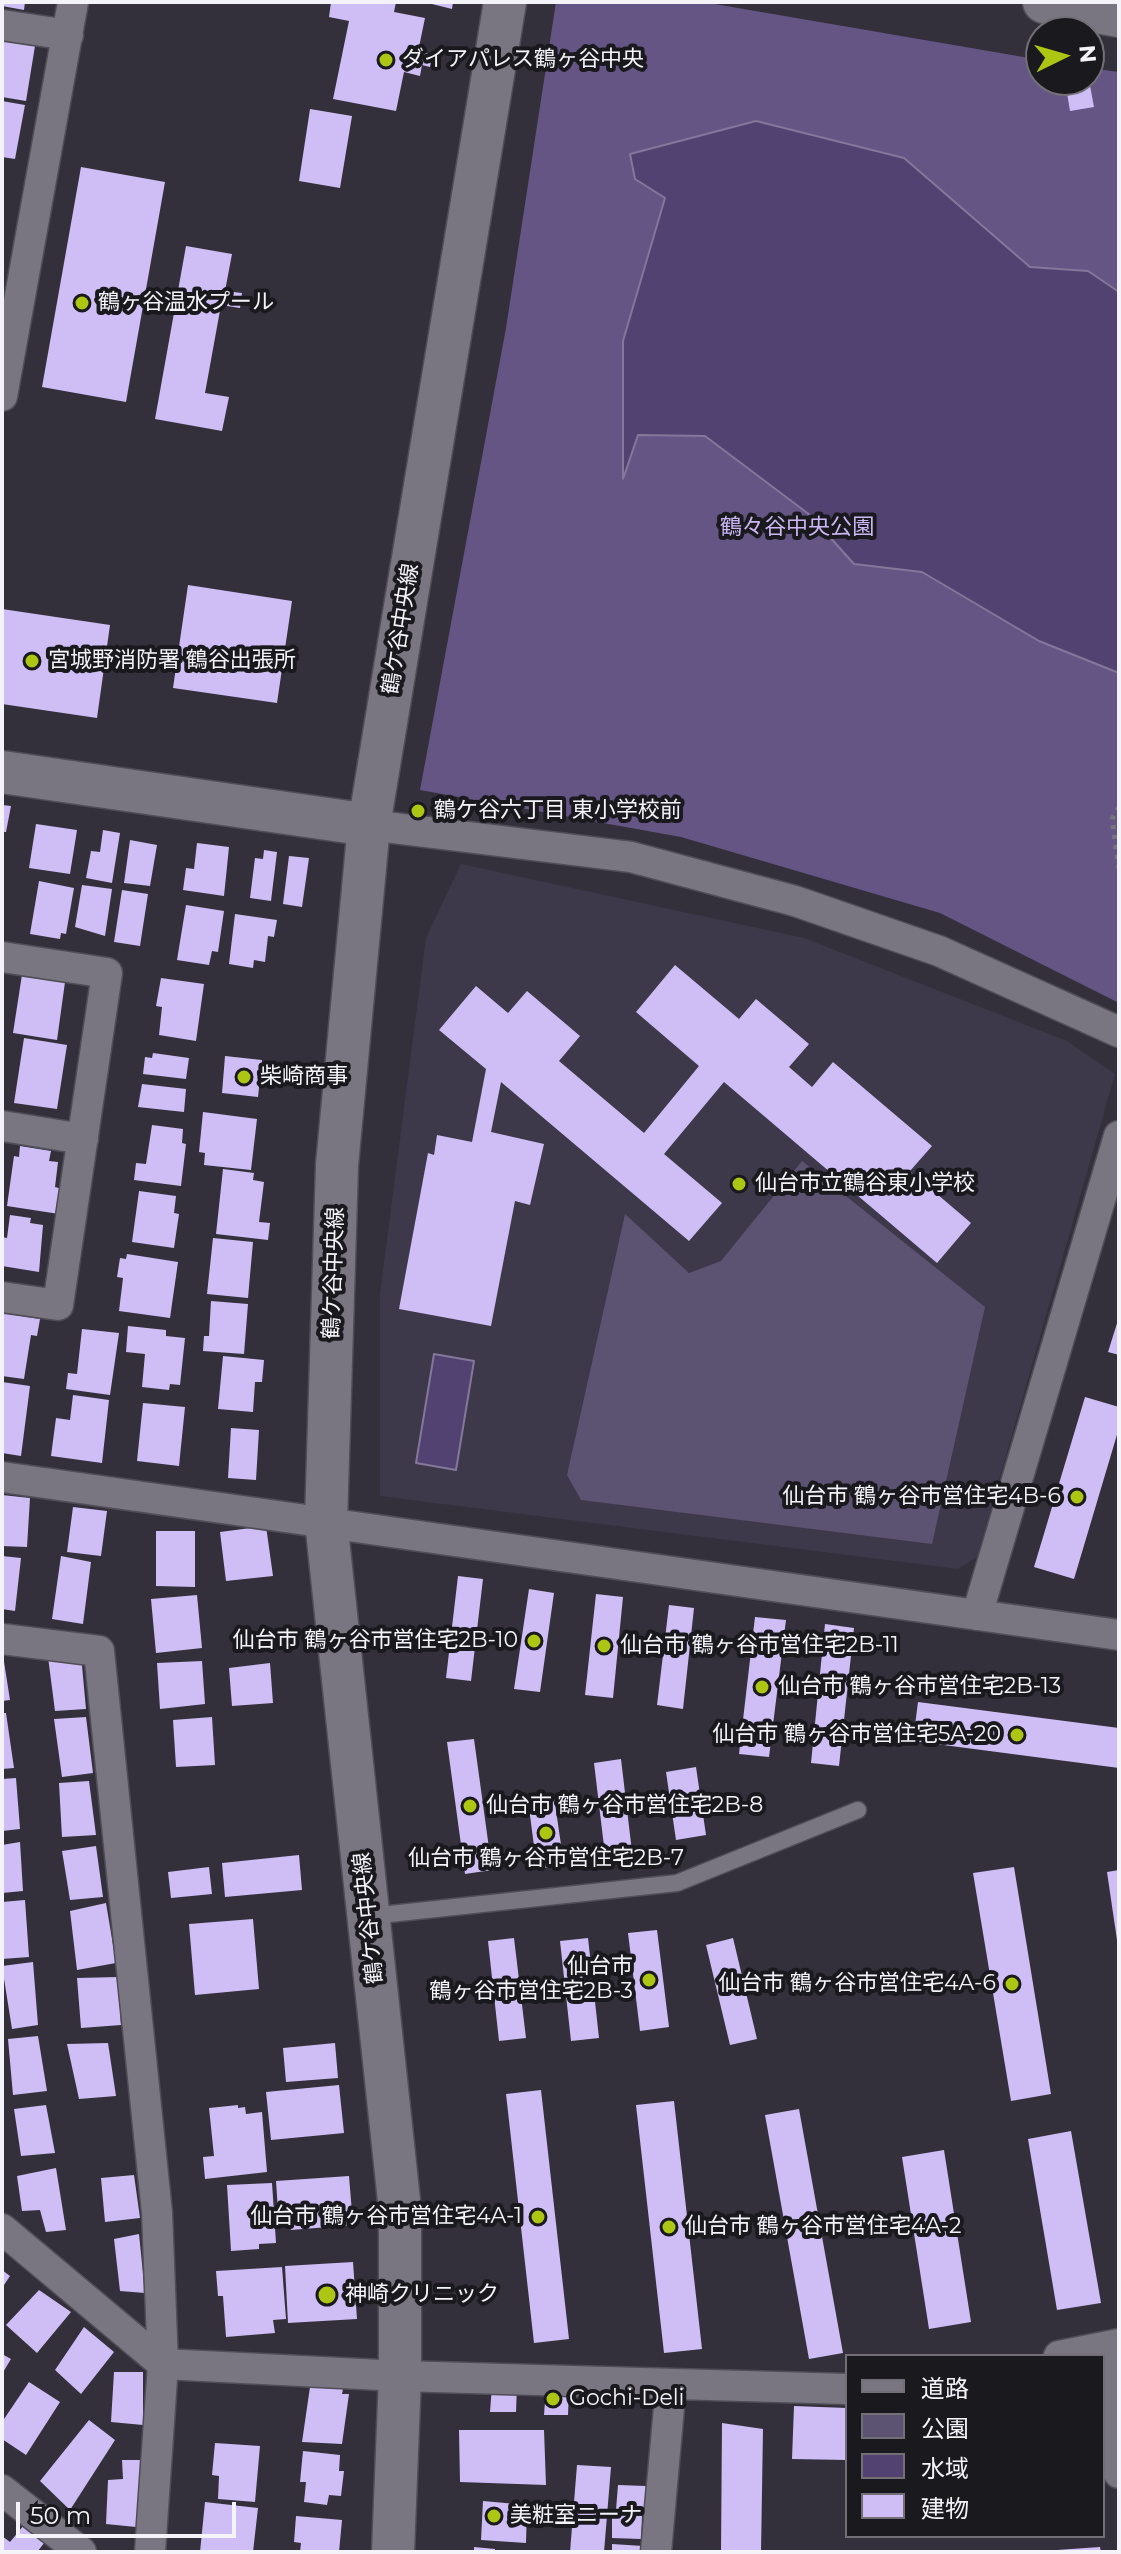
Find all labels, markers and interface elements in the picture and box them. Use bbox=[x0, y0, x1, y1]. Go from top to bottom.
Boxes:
north arrow bbox=[1025, 16, 1105, 96]
text: N bbox=[1073, 44, 1102, 64]
place label: ダイアパレス鶴ヶ谷中央 bbox=[402, 47, 644, 73]
marker: ダイアパレス鶴ヶ谷中央 bbox=[377, 51, 395, 69]
place label: 鶴ヶ谷温水プール bbox=[98, 290, 274, 316]
marker: 鶴ヶ谷温水プール bbox=[73, 294, 91, 312]
park label: 鶴々谷中央公園 bbox=[720, 515, 874, 541]
street label: 鶴ケ谷中央線 bbox=[378, 562, 424, 696]
place label: 宮城野消防署 鶴谷出張所 bbox=[48, 648, 296, 674]
marker: 宮城野消防署 鶴谷出張所 bbox=[23, 652, 41, 670]
place label: 鶴ケ谷六丁目 東小学校前 bbox=[434, 798, 682, 824]
marker: 鶴ケ谷六丁目 東小学校前 bbox=[409, 802, 427, 820]
place label: 柴崎商事 bbox=[260, 1064, 348, 1090]
marker: 柴崎商事 bbox=[235, 1068, 253, 1086]
place label: 仙台市立鶴谷東小学校 bbox=[755, 1171, 975, 1197]
marker: 仙台市立鶴谷東小学校 bbox=[730, 1175, 748, 1193]
street label: 鶴ケ谷中央線 bbox=[319, 1207, 349, 1339]
place label: 仙台市 鶴ヶ谷市営住宅4B-6 bbox=[782, 1484, 1061, 1510]
marker: 仙台市 鶴ヶ谷市営住宅4B-6 bbox=[1068, 1488, 1086, 1506]
place label: 仙台市 鶴ヶ谷市営住宅2B-10 bbox=[233, 1628, 518, 1654]
marker: 仙台市 鶴ヶ谷市営住宅2B-10 bbox=[525, 1632, 543, 1650]
place label: 仙台市 鶴ヶ谷市営住宅2B-11 bbox=[620, 1633, 899, 1659]
marker: 仙台市 鶴ヶ谷市営住宅2B-11 bbox=[595, 1637, 613, 1655]
place label: 仙台市 鶴ヶ谷市営住宅2B-13 bbox=[778, 1674, 1061, 1700]
marker: 仙台市 鶴ヶ谷市営住宅2B-13 bbox=[753, 1678, 771, 1696]
place label: 仙台市 鶴ヶ谷市営住宅5A-20 bbox=[712, 1722, 1001, 1748]
marker: 仙台市 鶴ヶ谷市営住宅5A-20 bbox=[1008, 1726, 1026, 1744]
place label: 仙台市 鶴ヶ谷市営住宅2B-8 bbox=[486, 1793, 763, 1819]
marker: 仙台市 鶴ヶ谷市営住宅2B-8 bbox=[461, 1797, 479, 1815]
marker: 仙台市 鶴ヶ谷市営住宅2B-7 bbox=[537, 1824, 555, 1842]
place label: 仙台市 鶴ヶ谷市営住宅2B-7 bbox=[408, 1846, 684, 1872]
street label: 鶴ケ谷中央線 bbox=[349, 1851, 389, 1985]
place label: 仙台市 鶴ヶ谷市営住宅2B-3 bbox=[430, 1954, 633, 2006]
marker: 仙台市 鶴ヶ谷市営住宅2B-3 bbox=[640, 1971, 658, 1989]
place label: 仙台市 鶴ヶ谷市営住宅4A-6 bbox=[718, 1971, 996, 1997]
marker: 仙台市 鶴ヶ谷市営住宅4A-6 bbox=[1003, 1975, 1021, 1993]
place label: 仙台市 鶴ヶ谷市営住宅4A-1 bbox=[250, 2204, 522, 2230]
marker: 仙台市 鶴ヶ谷市営住宅4A-1 bbox=[529, 2208, 547, 2226]
place label: 仙台市 鶴ヶ谷市営住宅4A-2 bbox=[685, 2214, 961, 2240]
marker: 仙台市 鶴ヶ谷市営住宅4A-2 bbox=[660, 2218, 678, 2236]
place label: 神崎クリニック bbox=[345, 2282, 499, 2308]
marker: 神崎クリニック bbox=[316, 2284, 338, 2306]
legend bbox=[845, 2354, 1105, 2538]
text: 道路 bbox=[921, 2374, 969, 2403]
place label: Gochi-Deli bbox=[569, 2386, 685, 2412]
marker: Gochi-Deli bbox=[544, 2390, 562, 2408]
text: 公園 bbox=[921, 2414, 969, 2443]
text: 水域 bbox=[921, 2454, 969, 2483]
scale bar bbox=[20, 2486, 240, 2536]
text: 建物 bbox=[921, 2494, 969, 2523]
text: 50 m bbox=[30, 2501, 91, 2530]
place label: 美粧室ニーナ bbox=[510, 2503, 642, 2529]
marker: 美粧室ニーナ bbox=[485, 2507, 503, 2525]

